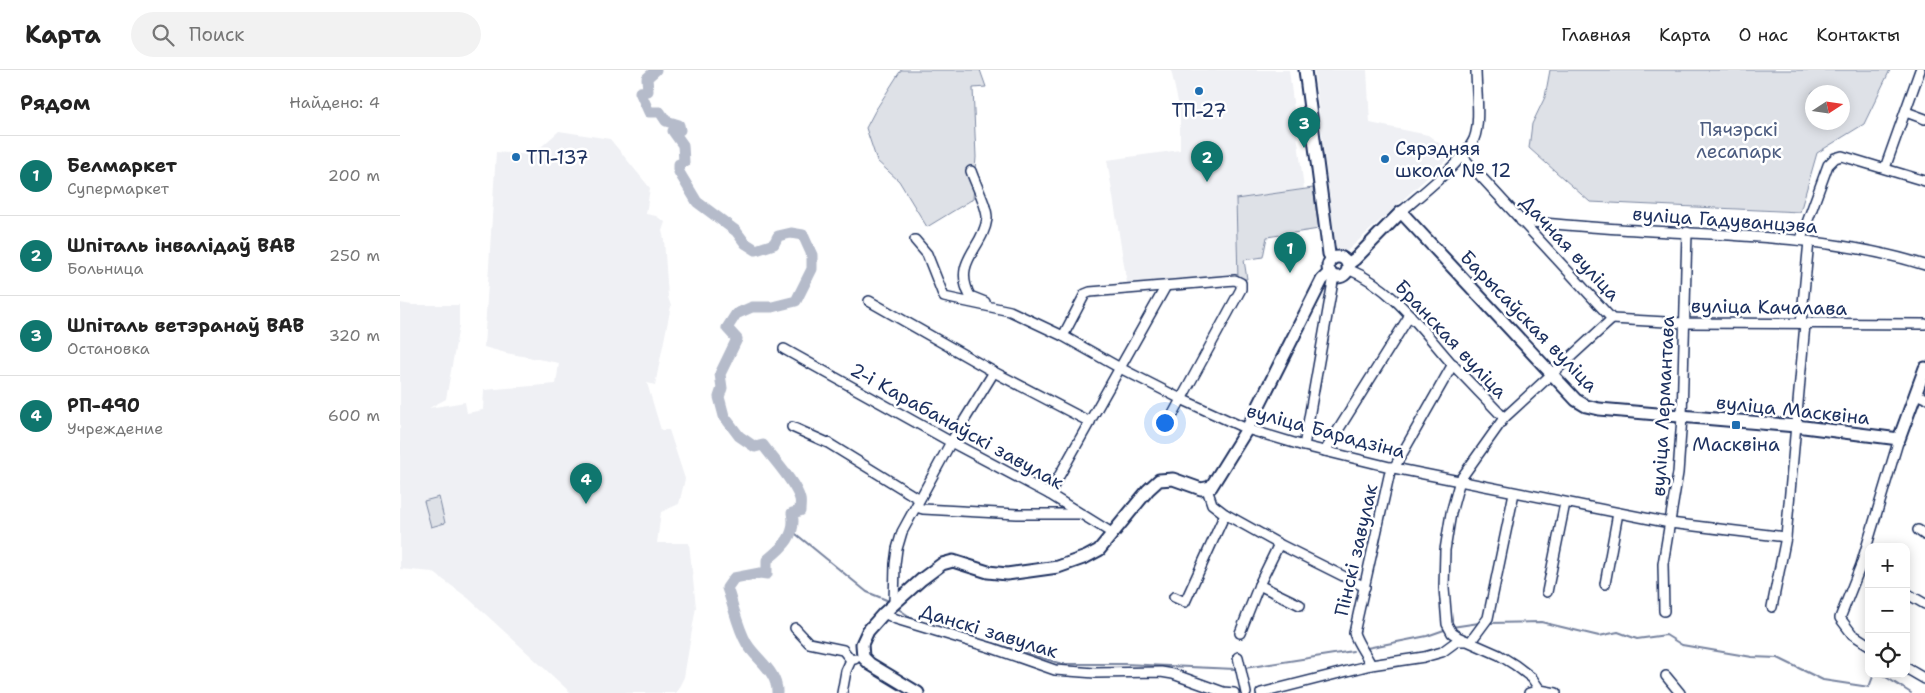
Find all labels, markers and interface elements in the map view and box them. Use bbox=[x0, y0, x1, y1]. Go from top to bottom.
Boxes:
search box bbox=[131, 12, 481, 57]
text: Карта bbox=[25, 19, 101, 51]
icon: search bbox=[149, 21, 177, 49]
text: Поиск bbox=[189, 22, 244, 47]
text: Главная bbox=[1561, 23, 1631, 47]
text: Карта bbox=[1659, 23, 1711, 47]
text: О нас bbox=[1739, 23, 1788, 47]
text: Контакты bbox=[1816, 23, 1900, 47]
marker: ТП-27 bbox=[1193, 85, 1205, 97]
north arrow bbox=[1805, 85, 1850, 130]
text: Рядом bbox=[20, 89, 90, 117]
text: Найдено: 4 bbox=[289, 92, 380, 113]
place label: ТП-27 bbox=[1171, 98, 1227, 123]
pin: 3 bbox=[1288, 107, 1320, 148]
park label: Пячэрскі лесапарк bbox=[1696, 117, 1782, 164]
place label: Сярэдняя школа № 12 bbox=[1395, 136, 1511, 183]
pin: 2 bbox=[1191, 141, 1223, 182]
place label: ТП-137 bbox=[526, 145, 589, 170]
marker: ТП-137 bbox=[510, 151, 522, 163]
text: Белмаркет bbox=[67, 153, 177, 178]
marker: Сярэдняя школа № 12 bbox=[1379, 153, 1391, 165]
text: 1 bbox=[32, 165, 40, 186]
text: 200 m bbox=[328, 165, 380, 186]
text: Супермаркет bbox=[67, 178, 169, 199]
street label: Дачная вуліца bbox=[1515, 190, 1626, 306]
street label: вуліца Гадуванцэва bbox=[1632, 201, 1819, 239]
pin: 1 bbox=[1274, 232, 1306, 273]
text: Шпіталь інвалідаў ВАВ bbox=[67, 233, 295, 258]
text: 2 bbox=[30, 245, 42, 266]
text: 250 m bbox=[329, 245, 380, 266]
street label: Барысаўская вуліца bbox=[1455, 245, 1603, 397]
text: Больница bbox=[67, 258, 143, 279]
street label: Бранская вуліца bbox=[1389, 274, 1513, 404]
street label: вуліца Качалава bbox=[1691, 293, 1848, 321]
text: Шпіталь ветэранаў ВАВ bbox=[67, 313, 304, 338]
street label: вуліца Лермантава bbox=[1646, 315, 1680, 497]
text: 3 bbox=[30, 325, 42, 346]
text: 320 m bbox=[329, 325, 380, 346]
text: Остановка bbox=[67, 338, 150, 359]
street label: 2-і Карабанаўскі завулак bbox=[846, 357, 1068, 495]
street label: вуліца Масквіна bbox=[1715, 390, 1871, 431]
text: РП-490 bbox=[67, 393, 140, 418]
street label: вуліца Барадзіна bbox=[1244, 398, 1408, 464]
text: 4 bbox=[30, 405, 42, 426]
text: 600 m bbox=[328, 405, 380, 426]
your location bbox=[1152, 410, 1178, 436]
text: Учреждение bbox=[67, 418, 163, 439]
marker: Масквіна bbox=[1730, 419, 1742, 431]
place label: Масквіна bbox=[1692, 432, 1780, 457]
pin: 4 bbox=[570, 463, 602, 504]
street label: Пінскі завулак bbox=[1329, 482, 1383, 618]
map controls bbox=[1865, 543, 1910, 678]
button: + bbox=[1865, 543, 1910, 588]
button: − bbox=[1865, 588, 1910, 633]
street label: Данскі завулак bbox=[917, 598, 1061, 664]
button: locate bbox=[1865, 633, 1910, 678]

